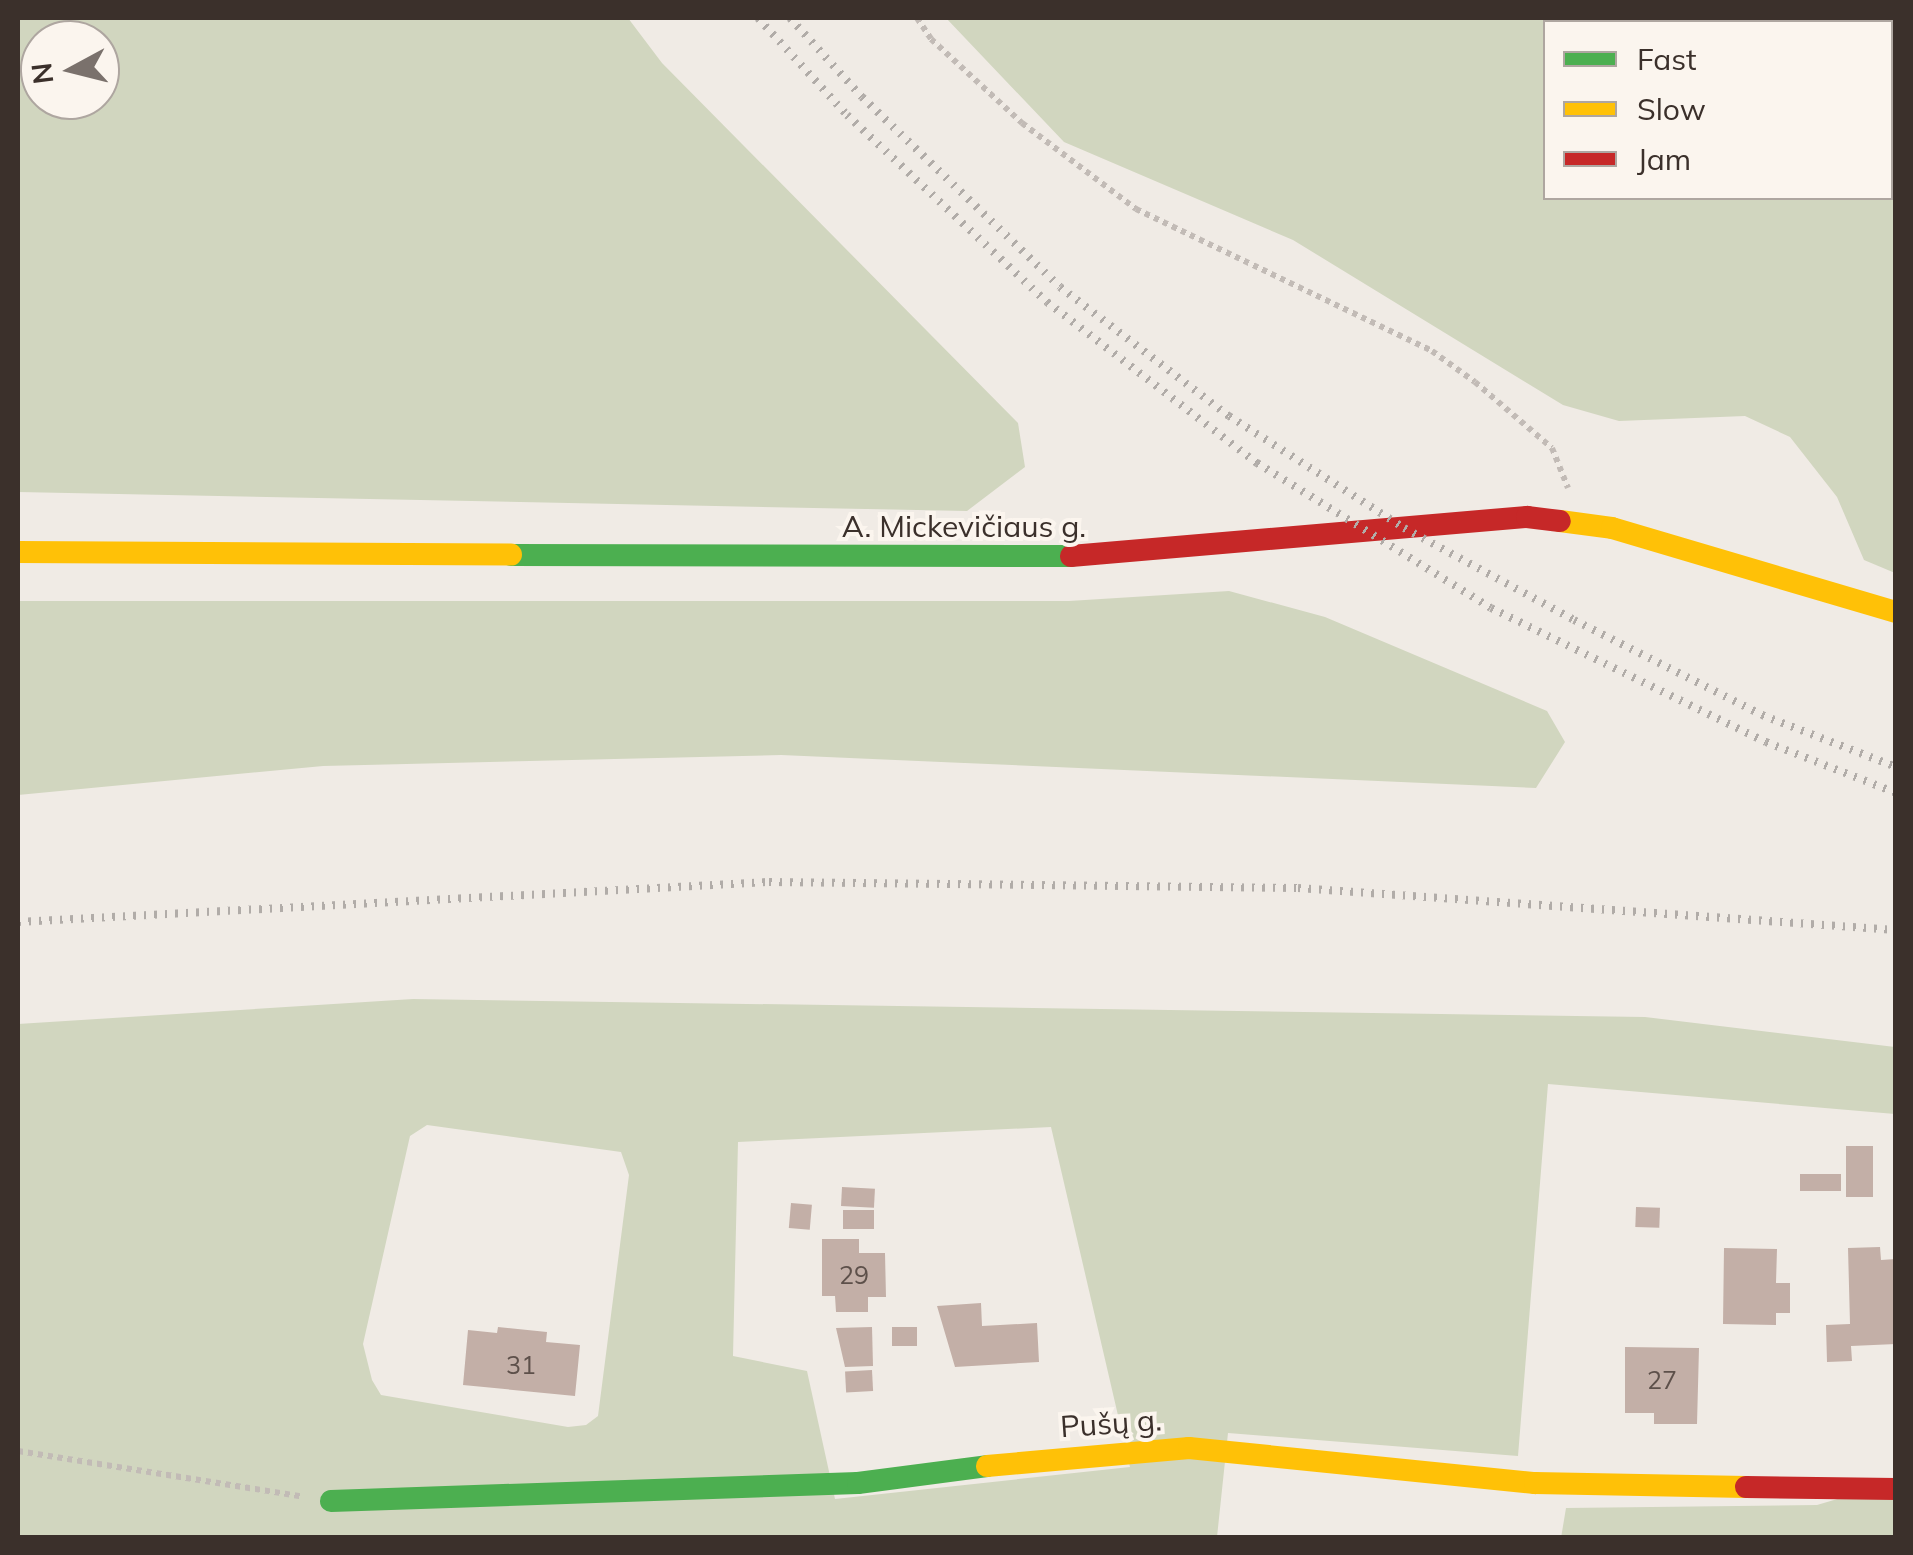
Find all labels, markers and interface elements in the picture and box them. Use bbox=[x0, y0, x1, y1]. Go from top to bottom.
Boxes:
north arrow bbox=[20, 20, 120, 120]
legend bbox=[1543, 20, 1893, 200]
text: Fast bbox=[1637, 40, 1697, 78]
text: N bbox=[23, 61, 60, 86]
text: Slow bbox=[1637, 90, 1706, 128]
text: Jam bbox=[1637, 140, 1691, 178]
street label: A. Mickevičiaus g. bbox=[842, 508, 1086, 544]
house number: 29 bbox=[839, 1260, 869, 1290]
house number: 31 bbox=[506, 1350, 536, 1380]
house number: 27 bbox=[1647, 1365, 1677, 1395]
street label: Pušų g. bbox=[1059, 1402, 1163, 1444]

